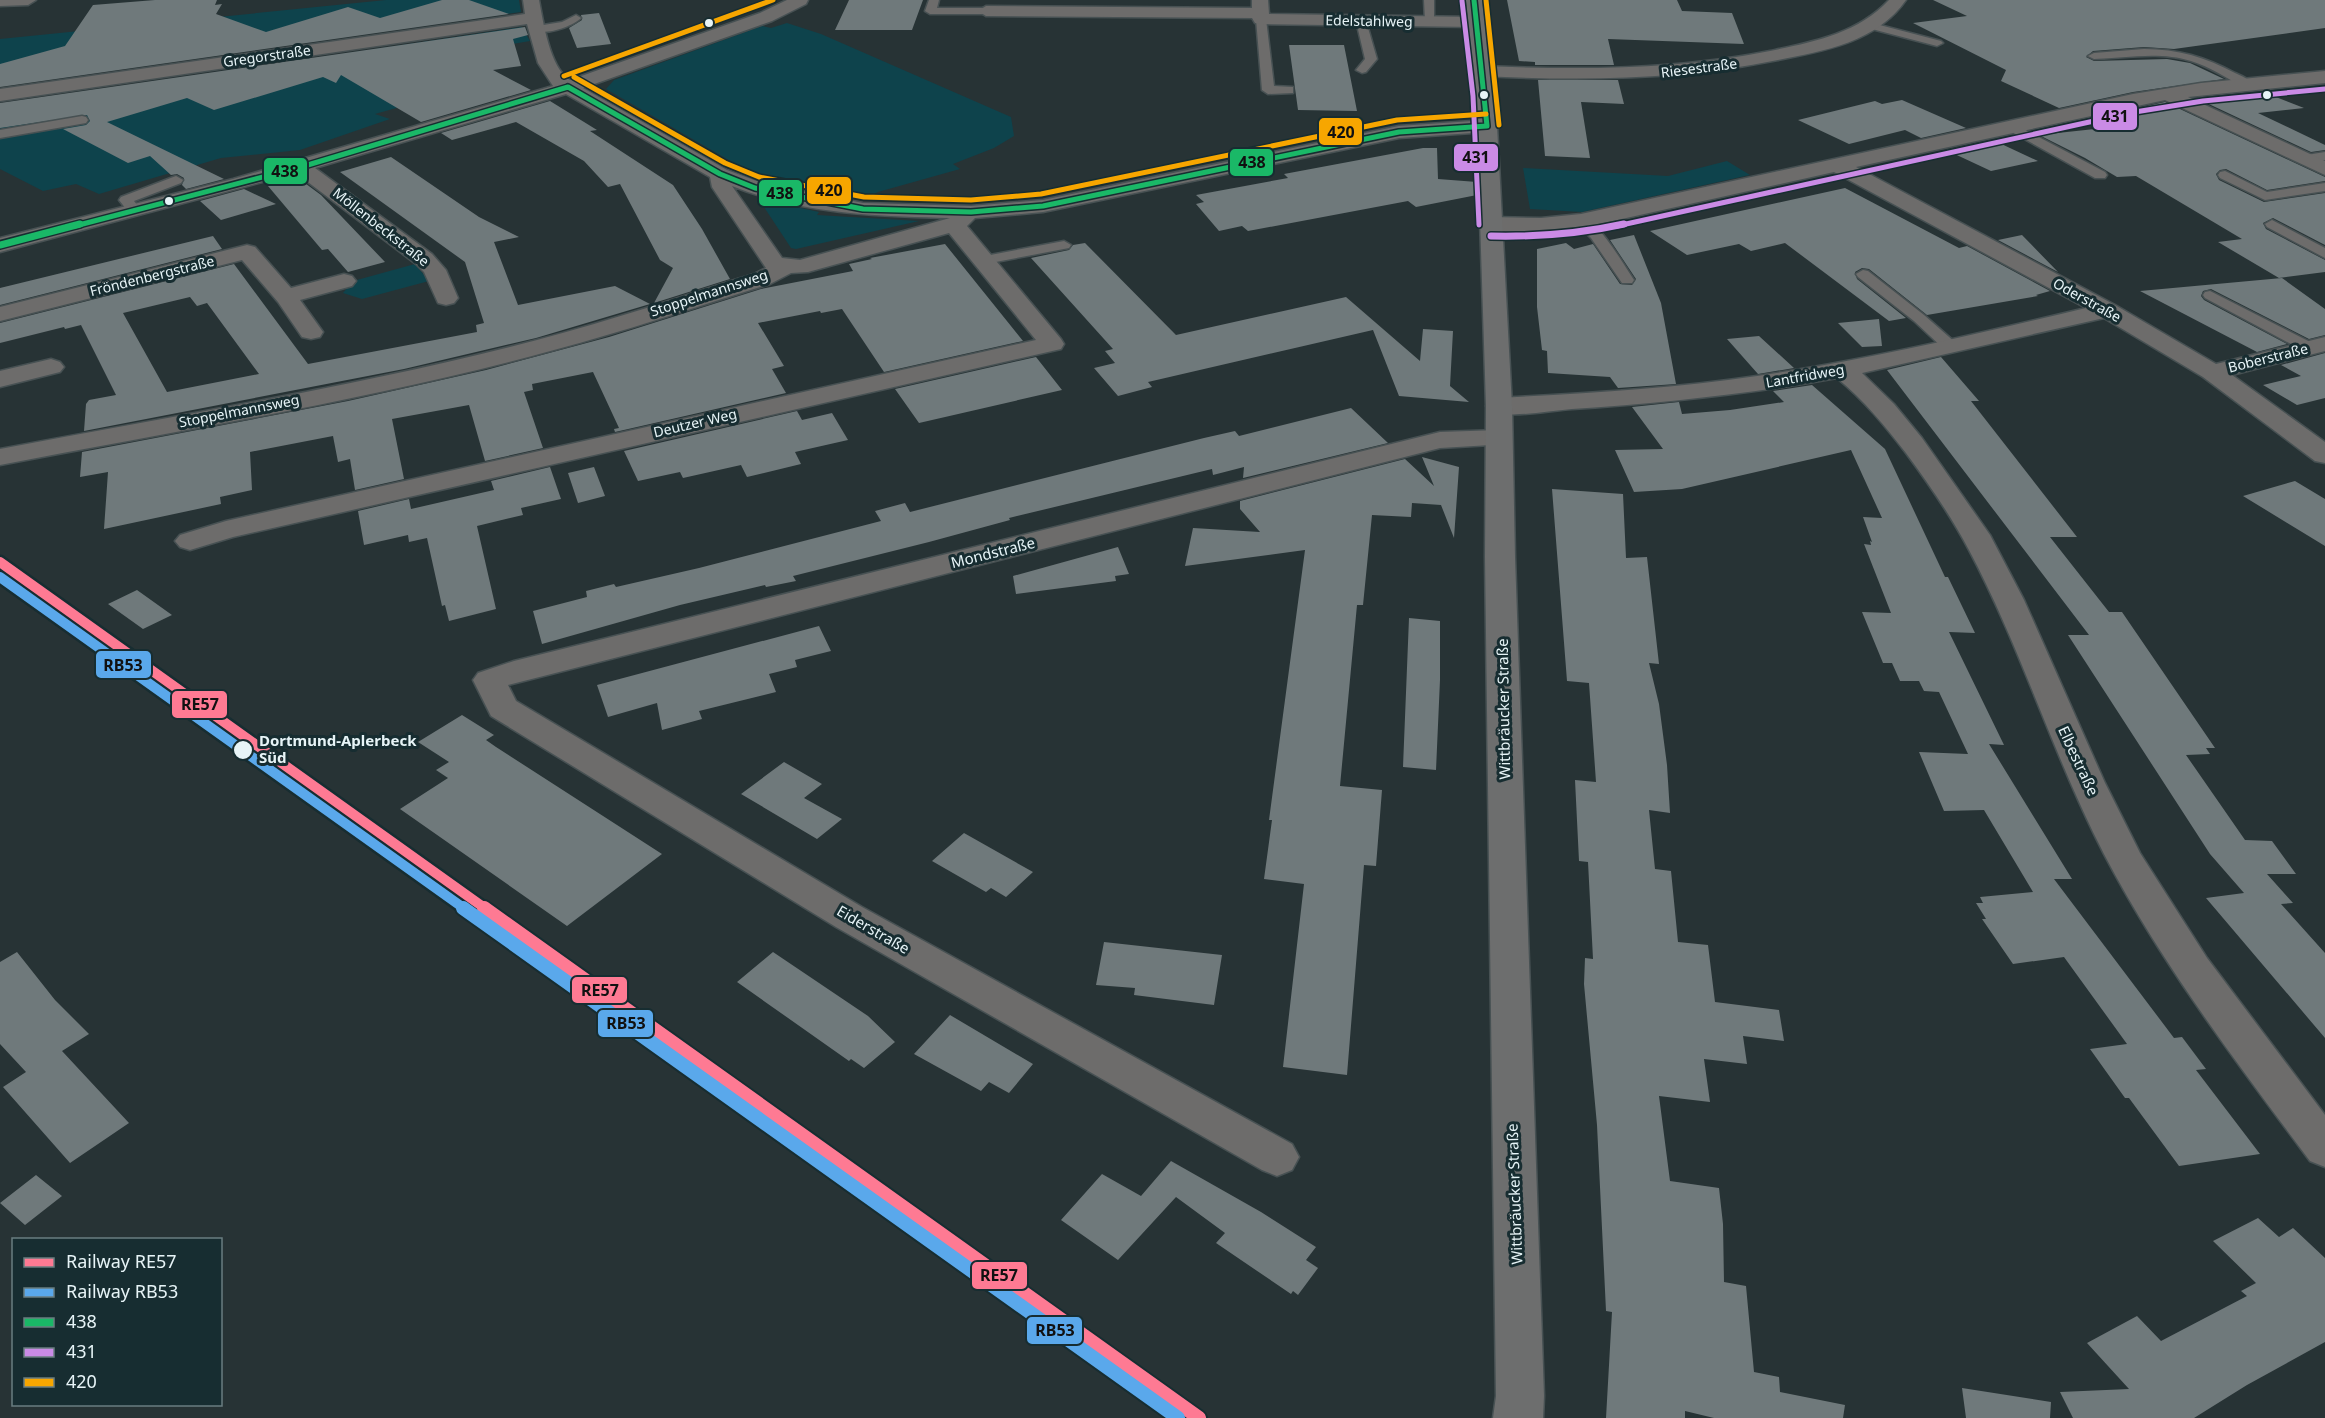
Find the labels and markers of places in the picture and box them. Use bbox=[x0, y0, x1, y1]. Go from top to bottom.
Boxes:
unlabelled marker bbox=[703, 17, 715, 29]
unlabelled marker bbox=[1478, 89, 1490, 101]
unlabelled marker bbox=[2261, 89, 2273, 101]
unlabelled marker bbox=[163, 195, 175, 207]
place label: Dortmund-Aplerbeck Süd bbox=[259, 730, 417, 767]
marker: Dortmund-Aplerbeck Süd bbox=[232, 739, 254, 761]

